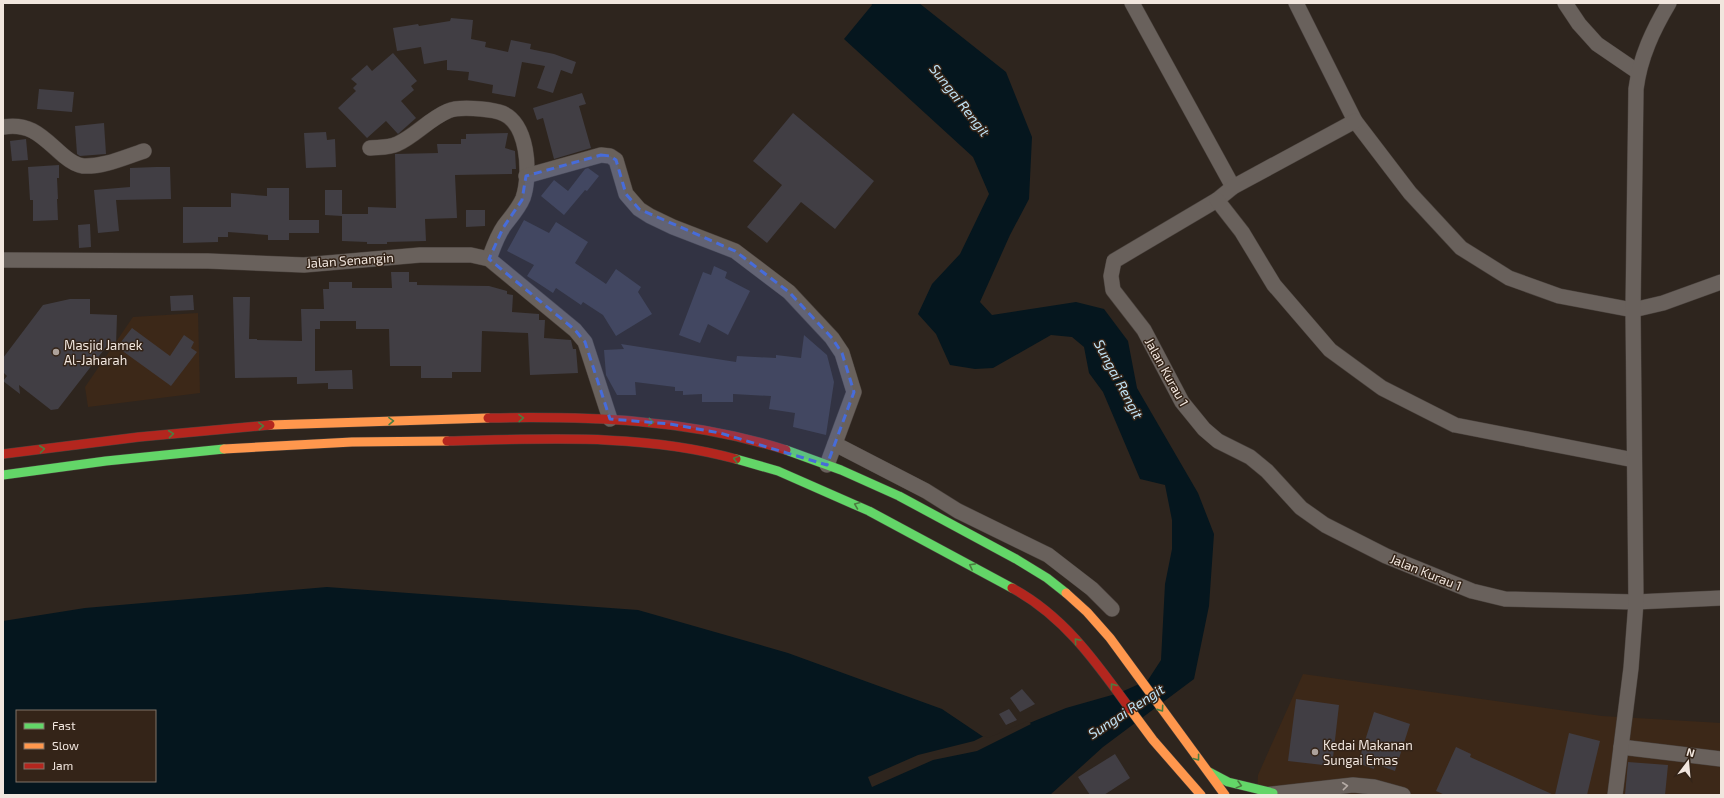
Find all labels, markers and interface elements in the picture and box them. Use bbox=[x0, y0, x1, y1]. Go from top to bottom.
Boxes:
water label: Sungai Rengit bbox=[926, 60, 994, 140]
street label: Jalan Senangin bbox=[306, 249, 394, 271]
street label: Jalan Kurau 1 bbox=[1142, 335, 1192, 409]
water label: Sungai Rengit bbox=[1091, 336, 1147, 422]
place label: Masjid Jamek Al-Jaharah bbox=[64, 337, 143, 368]
marker: Masjid Jamek Al-Jaharah bbox=[51, 347, 61, 357]
one-way arrow bbox=[518, 414, 524, 422]
one-way arrow bbox=[388, 416, 394, 425]
one-way arrow bbox=[648, 417, 654, 426]
one-way arrow bbox=[258, 422, 264, 431]
one-way arrow bbox=[168, 429, 174, 438]
one-way arrow bbox=[39, 445, 45, 454]
one-way arrow bbox=[732, 455, 739, 464]
one-way arrow bbox=[853, 502, 860, 510]
street label: Jalan Kurau 1 bbox=[1388, 550, 1464, 594]
one-way arrow bbox=[969, 563, 976, 571]
one-way arrow bbox=[1075, 638, 1082, 645]
water label: Sungai Rengit bbox=[1085, 680, 1168, 742]
one-way arrow bbox=[1111, 683, 1118, 690]
one-way arrow bbox=[1156, 705, 1164, 712]
legend bbox=[16, 710, 156, 782]
text: Fast bbox=[52, 718, 76, 732]
place label: Kedai Makanan Sungai Emas bbox=[1323, 737, 1413, 768]
text: Slow bbox=[52, 738, 79, 752]
north arrow bbox=[1668, 742, 1708, 782]
text: N bbox=[1685, 745, 1697, 759]
marker: Kedai Makanan Sungai Emas bbox=[1310, 747, 1320, 757]
one-way arrow bbox=[1192, 754, 1199, 761]
text: Jam bbox=[52, 758, 73, 772]
one-way arrow bbox=[1236, 780, 1242, 788]
one-way arrow bbox=[1342, 782, 1348, 791]

